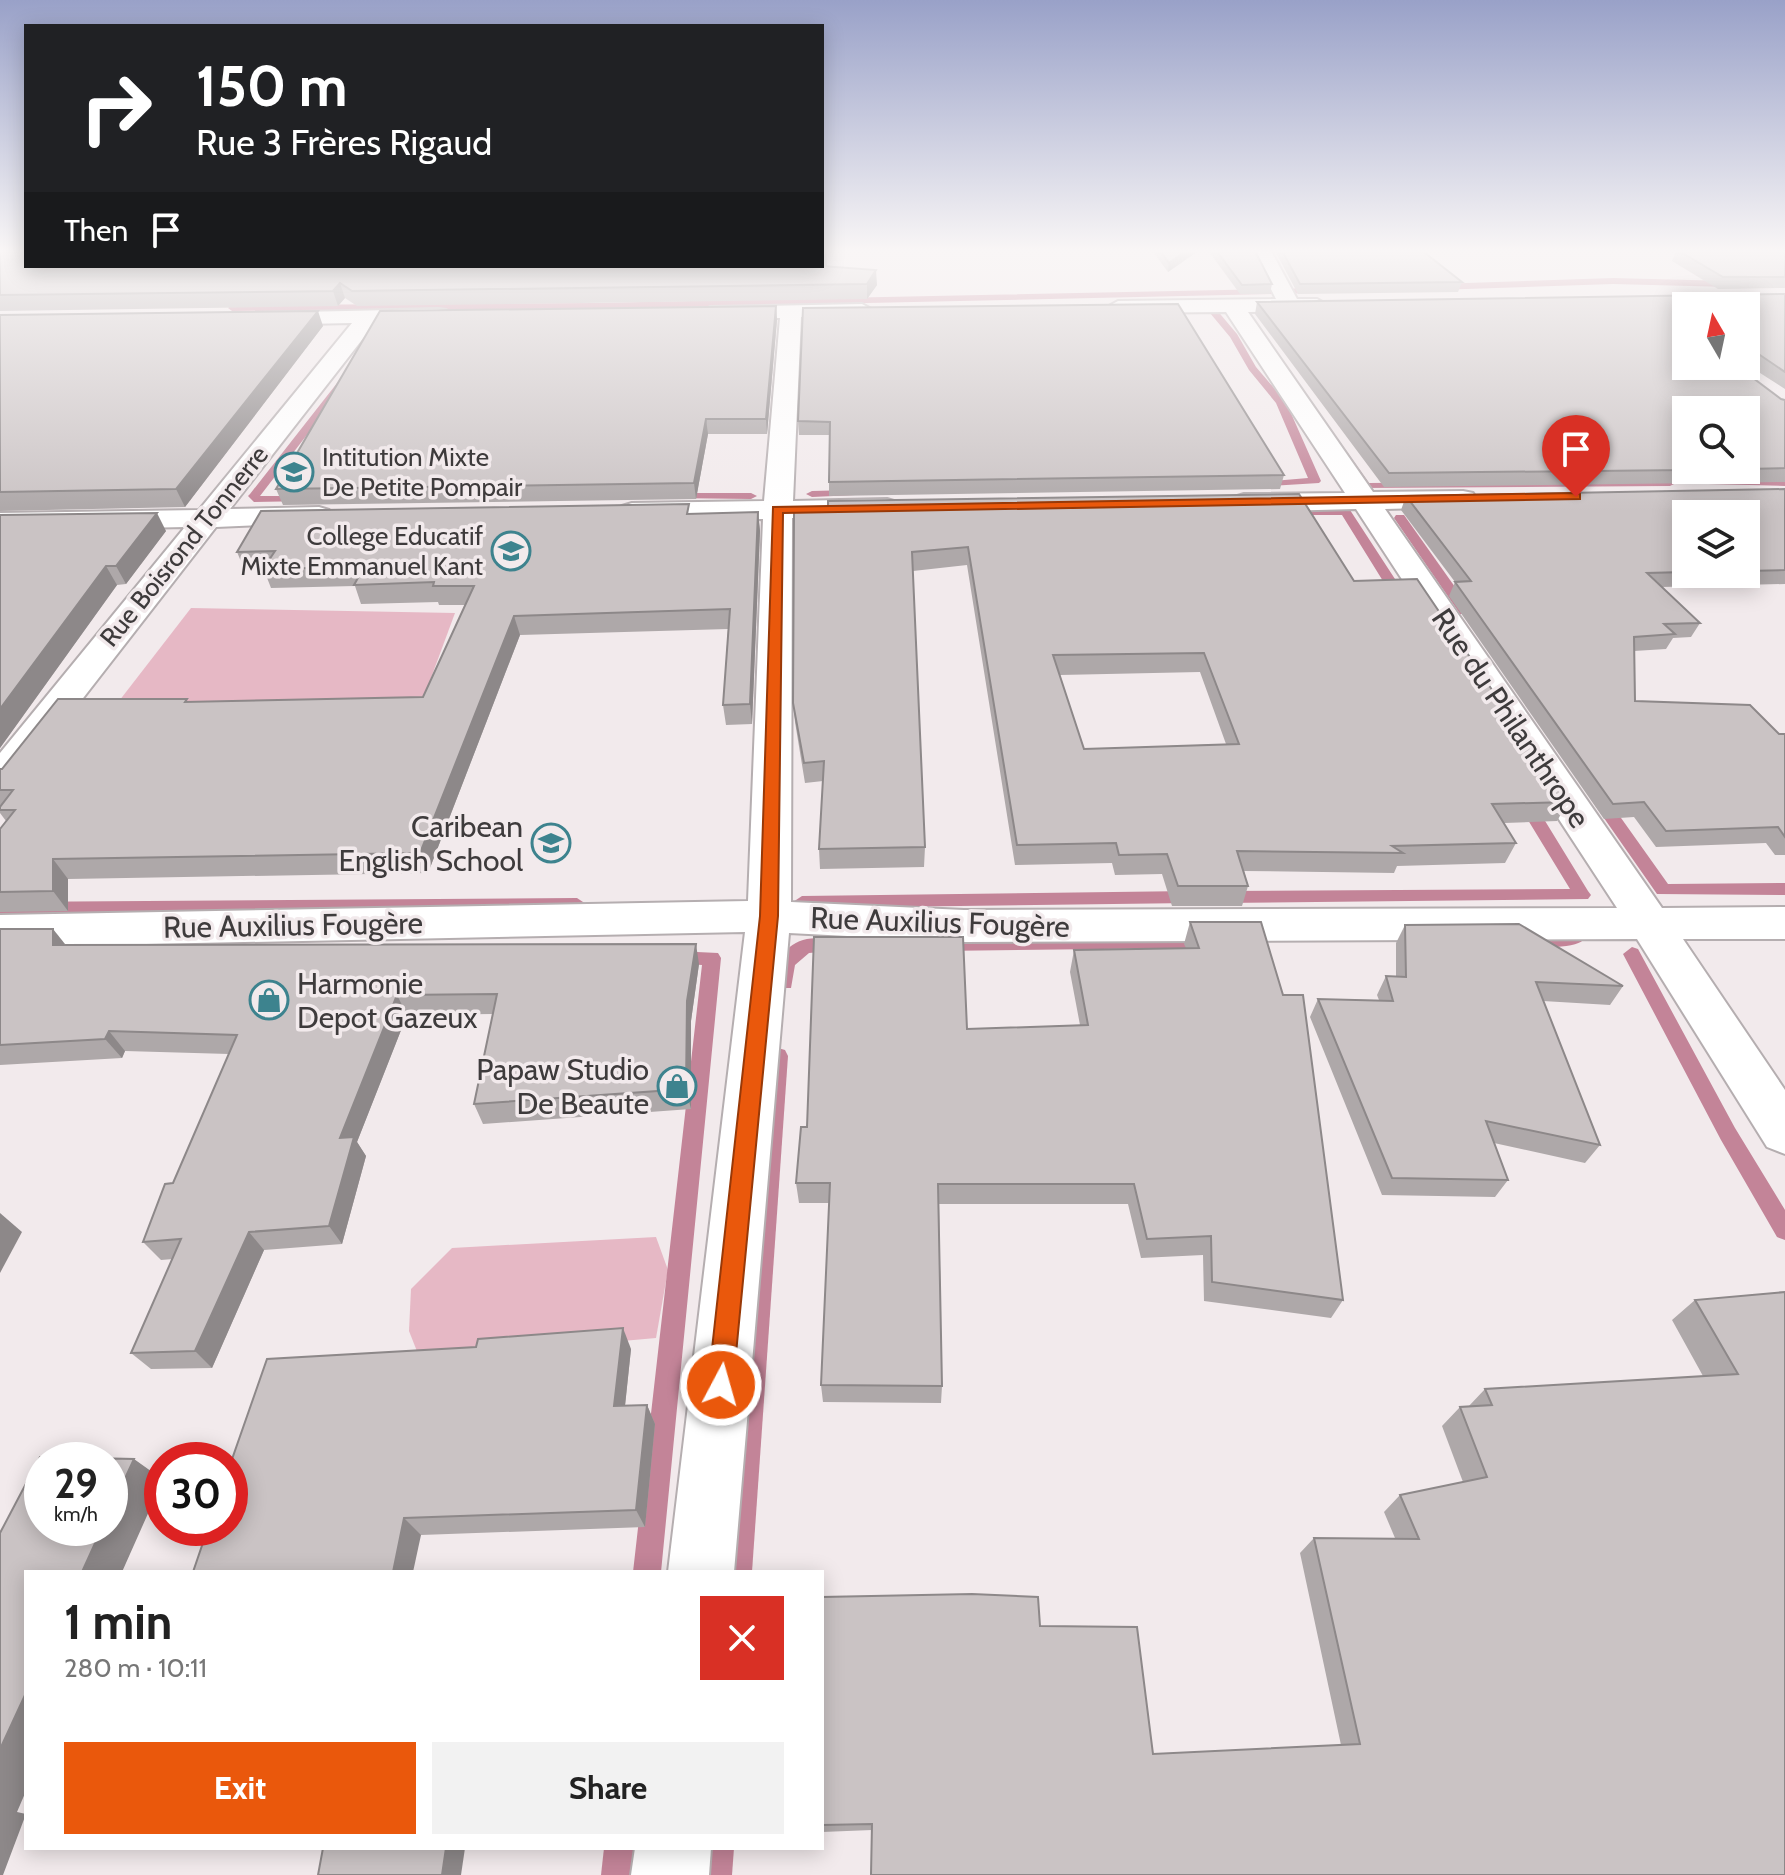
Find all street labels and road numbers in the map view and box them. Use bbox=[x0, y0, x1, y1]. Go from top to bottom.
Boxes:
street label: Rue Boisrond Tonnerre bbox=[93, 439, 275, 653]
street label: Rue du Philanthrope bbox=[1424, 601, 1598, 835]
street label: Rue Auxilius Fougère bbox=[810, 899, 1070, 945]
street label: Rue Auxilius Fougère bbox=[163, 904, 423, 946]

